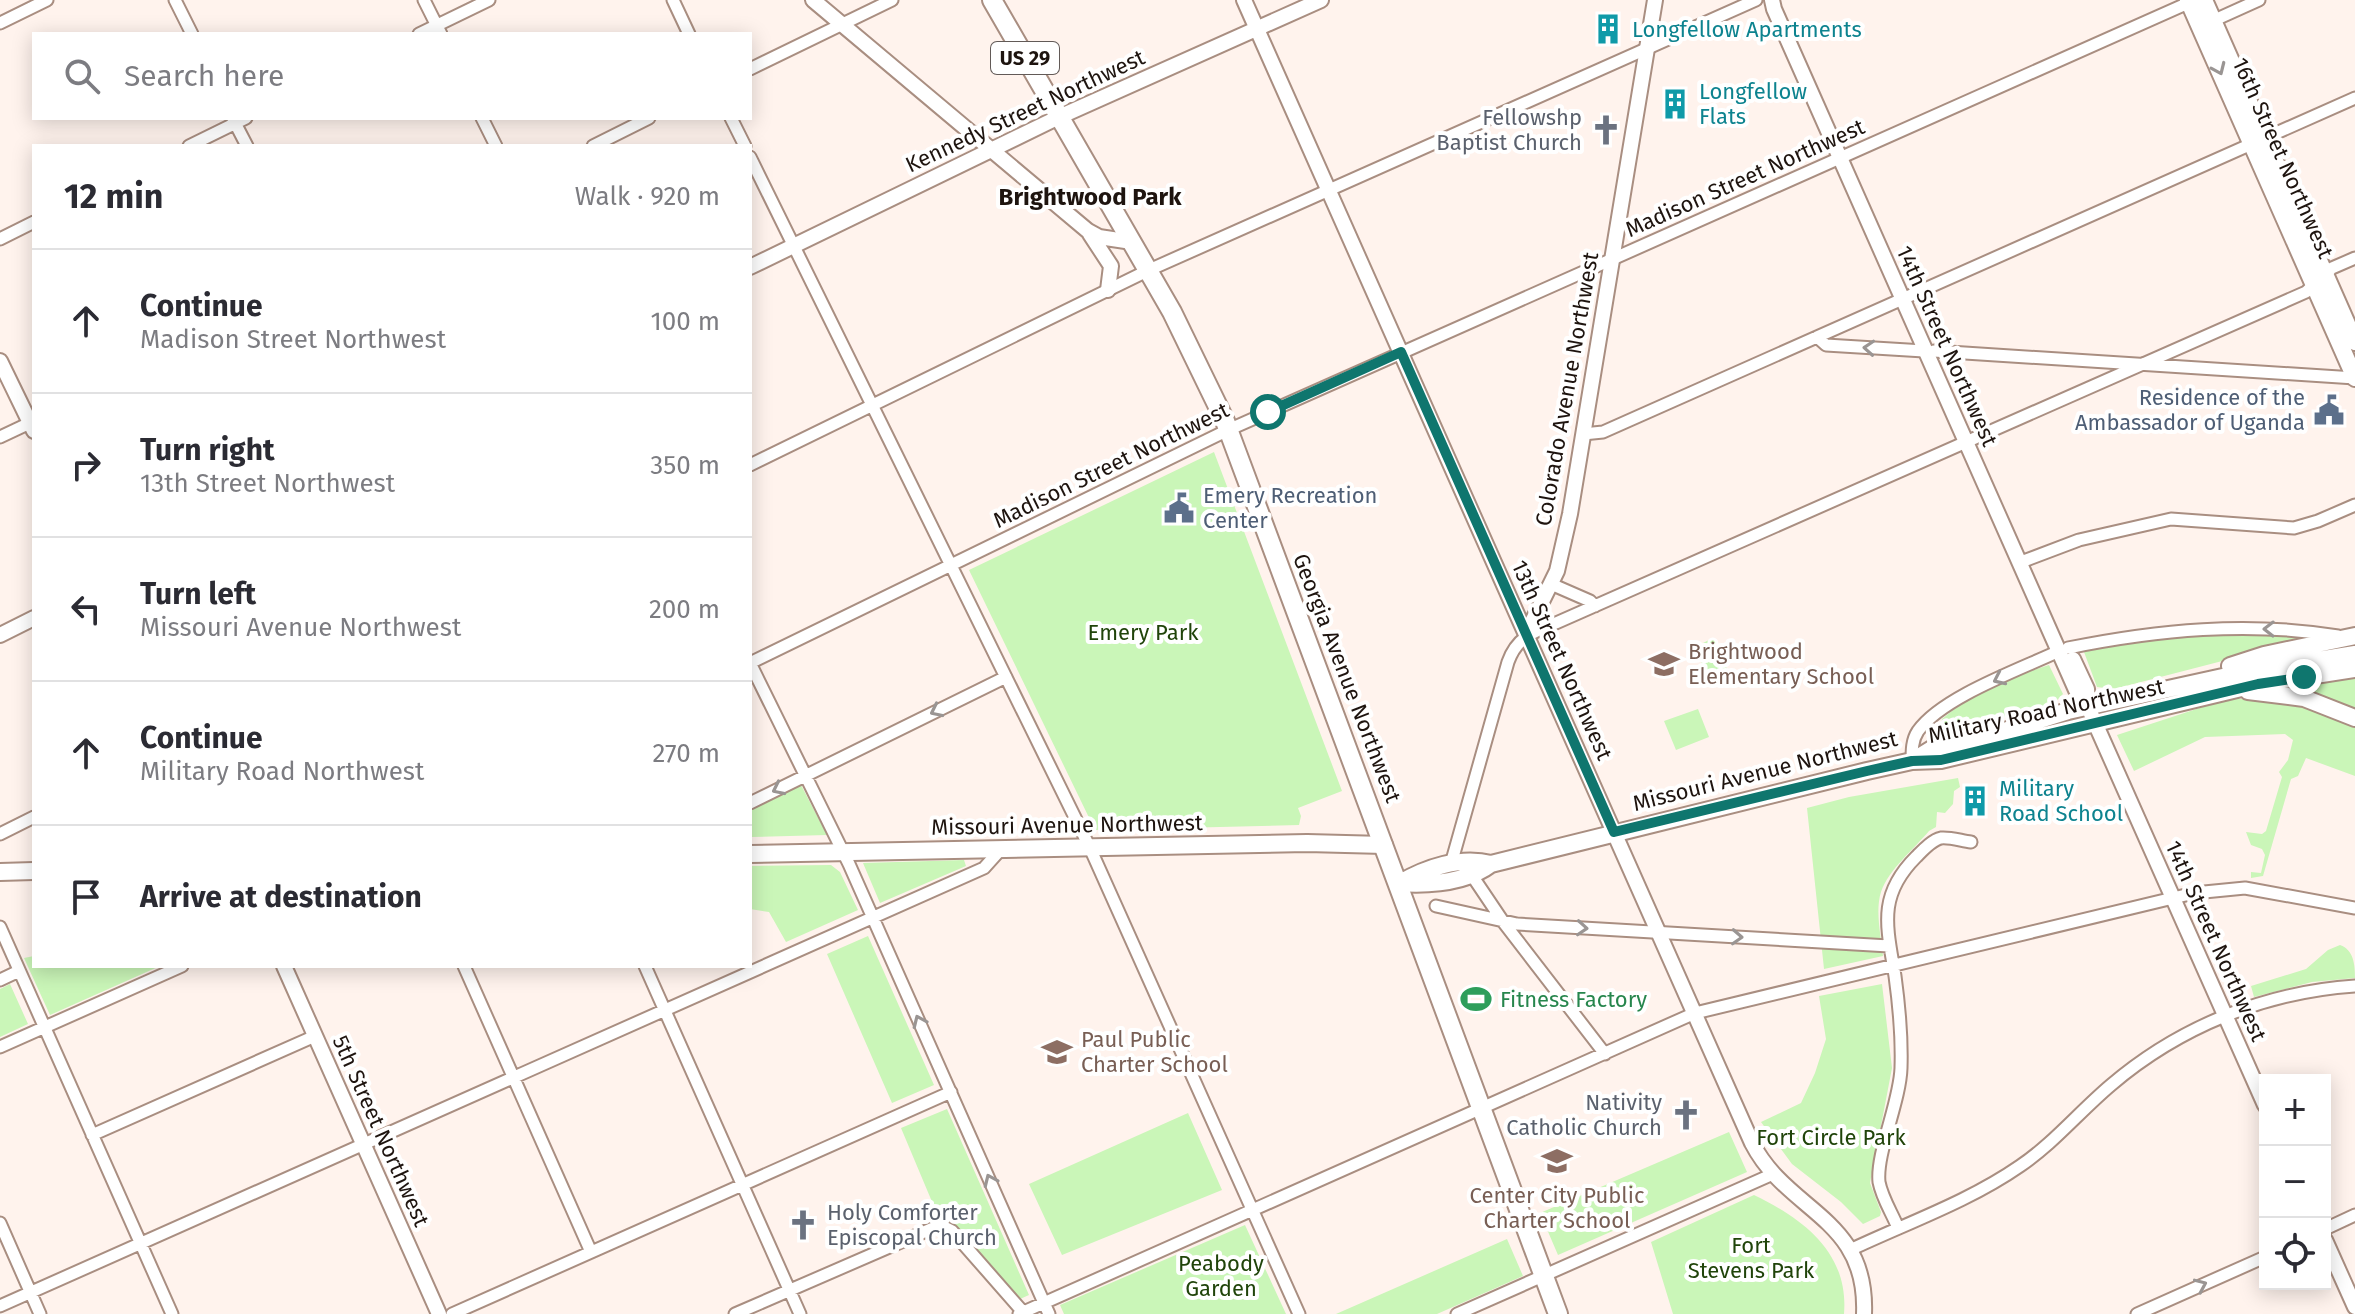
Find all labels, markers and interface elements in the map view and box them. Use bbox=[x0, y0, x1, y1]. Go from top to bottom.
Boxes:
building icon: Longfellow Apartments bbox=[1591, 12, 1625, 46]
place label: Longfellow Apartments bbox=[1632, 16, 1862, 43]
search box bbox=[32, 32, 752, 120]
road number: US 29 bbox=[991, 42, 1059, 74]
street label: Kennedy Street Northwest bbox=[901, 44, 1149, 178]
icon: search bbox=[60, 54, 104, 98]
street label: 16th Street Northwest bbox=[2227, 54, 2339, 262]
text: Search here bbox=[124, 58, 284, 94]
one-way arrow bbox=[2209, 61, 2225, 75]
place label: Longfellow Flats bbox=[1699, 78, 1807, 130]
building icon: Longfellow Flats bbox=[1658, 87, 1692, 121]
place label: Fellowshp Baptist Church bbox=[1436, 104, 1582, 156]
church icon: Fellowshp Baptist Church bbox=[1589, 113, 1623, 147]
street label: Madison Street Northwest bbox=[1621, 113, 1869, 243]
text: 12 min bbox=[64, 176, 163, 217]
text: Walk · 920 m bbox=[575, 181, 720, 212]
district label: Brightwood Park bbox=[999, 183, 1182, 211]
street label: 14th Street Northwest bbox=[1891, 242, 2003, 450]
street label: Colorado Avenue Northwest bbox=[1530, 250, 1604, 528]
text: Continue bbox=[140, 288, 263, 324]
icon: ahead bbox=[64, 299, 108, 343]
text: 100 m bbox=[651, 306, 720, 337]
text: Madison Street Northwest bbox=[140, 324, 446, 355]
one-way arrow bbox=[1862, 340, 1875, 357]
place label: Residence of the Ambassador of Uganda bbox=[2075, 384, 2305, 436]
public building icon: Residence of the Ambassador of Uganda bbox=[2312, 393, 2346, 427]
route start bbox=[1250, 394, 1286, 430]
street label: Madison Street Northwest bbox=[989, 396, 1233, 534]
text: Turn right bbox=[140, 432, 275, 468]
icon: right bbox=[64, 443, 108, 487]
text: 350 m bbox=[650, 450, 720, 481]
text: 13th Street Northwest bbox=[140, 468, 395, 499]
place label: Emery Recreation Center bbox=[1203, 482, 1377, 534]
public building icon: Emery Recreation Center bbox=[1162, 491, 1196, 525]
street label: Georgia Avenue Northwest bbox=[1287, 550, 1407, 806]
street label: 13th Street Northwest bbox=[1506, 556, 1618, 764]
text: Turn left bbox=[140, 576, 256, 612]
icon: left bbox=[64, 587, 108, 631]
text: 200 m bbox=[649, 594, 720, 625]
text: Missouri Avenue Northwest bbox=[140, 612, 461, 643]
park label: Emery Park bbox=[1088, 619, 1199, 646]
one-way arrow bbox=[2262, 621, 2275, 638]
place label: Brightwood Elementary School bbox=[1688, 638, 1874, 690]
school or university icon: Brightwood Elementary School bbox=[1647, 647, 1681, 681]
route end bbox=[2286, 659, 2322, 695]
one-way arrow bbox=[1993, 669, 2007, 685]
street label: Military Road Northwest bbox=[1926, 673, 2167, 749]
one-way arrow bbox=[930, 702, 945, 717]
text: Continue bbox=[140, 720, 263, 756]
street label: Missouri Avenue Northwest bbox=[1630, 725, 1900, 817]
icon: ahead bbox=[64, 731, 108, 775]
text: 270 m bbox=[652, 738, 720, 769]
text: Military Road Northwest bbox=[140, 756, 424, 787]
place label: Military Road School bbox=[1999, 775, 2123, 827]
one-way arrow bbox=[771, 779, 786, 795]
building icon: Military Road School bbox=[1958, 784, 1992, 818]
street label: Missouri Avenue Northwest bbox=[931, 809, 1203, 841]
street label: 14th Street Northwest bbox=[2160, 837, 2272, 1045]
icon: arrive bbox=[64, 875, 108, 919]
text: Arrive at destination bbox=[140, 879, 422, 915]
one-way arrow bbox=[1576, 920, 1589, 937]
one-way arrow bbox=[1731, 929, 1744, 946]
sports icon: Fitness Factory bbox=[1459, 982, 1493, 1016]
place label: Fitness Factory bbox=[1500, 986, 1647, 1013]
one-way arrow bbox=[913, 1014, 929, 1029]
place label: Paul Public Charter School bbox=[1081, 1026, 1228, 1078]
street label: 5th Street Northwest bbox=[327, 1031, 435, 1231]
school or university icon: Paul Public Charter School bbox=[1040, 1035, 1074, 1069]
map controls bbox=[2259, 1074, 2331, 1290]
button: + bbox=[2259, 1074, 2331, 1146]
place label: Nativity Catholic Church bbox=[1506, 1089, 1662, 1141]
church icon: Nativity Catholic Church bbox=[1669, 1098, 1703, 1132]
park label: Fort Circle Park bbox=[1756, 1124, 1906, 1151]
school or university icon: Center City Public Charter School bbox=[1540, 1144, 1574, 1178]
button: − bbox=[2259, 1146, 2331, 1218]
one-way arrow bbox=[984, 1174, 1000, 1188]
place label: Center City Public Charter School bbox=[1470, 1182, 1644, 1234]
place label: Holy Comforter Episcopal Church bbox=[827, 1199, 997, 1251]
church icon: Holy Comforter Episcopal Church bbox=[786, 1208, 820, 1242]
button: locate bbox=[2259, 1218, 2331, 1290]
park label: Fort Stevens Park bbox=[1688, 1232, 1815, 1284]
park label: Peabody Garden bbox=[1178, 1250, 1264, 1302]
one-way arrow bbox=[2193, 1279, 2207, 1295]

